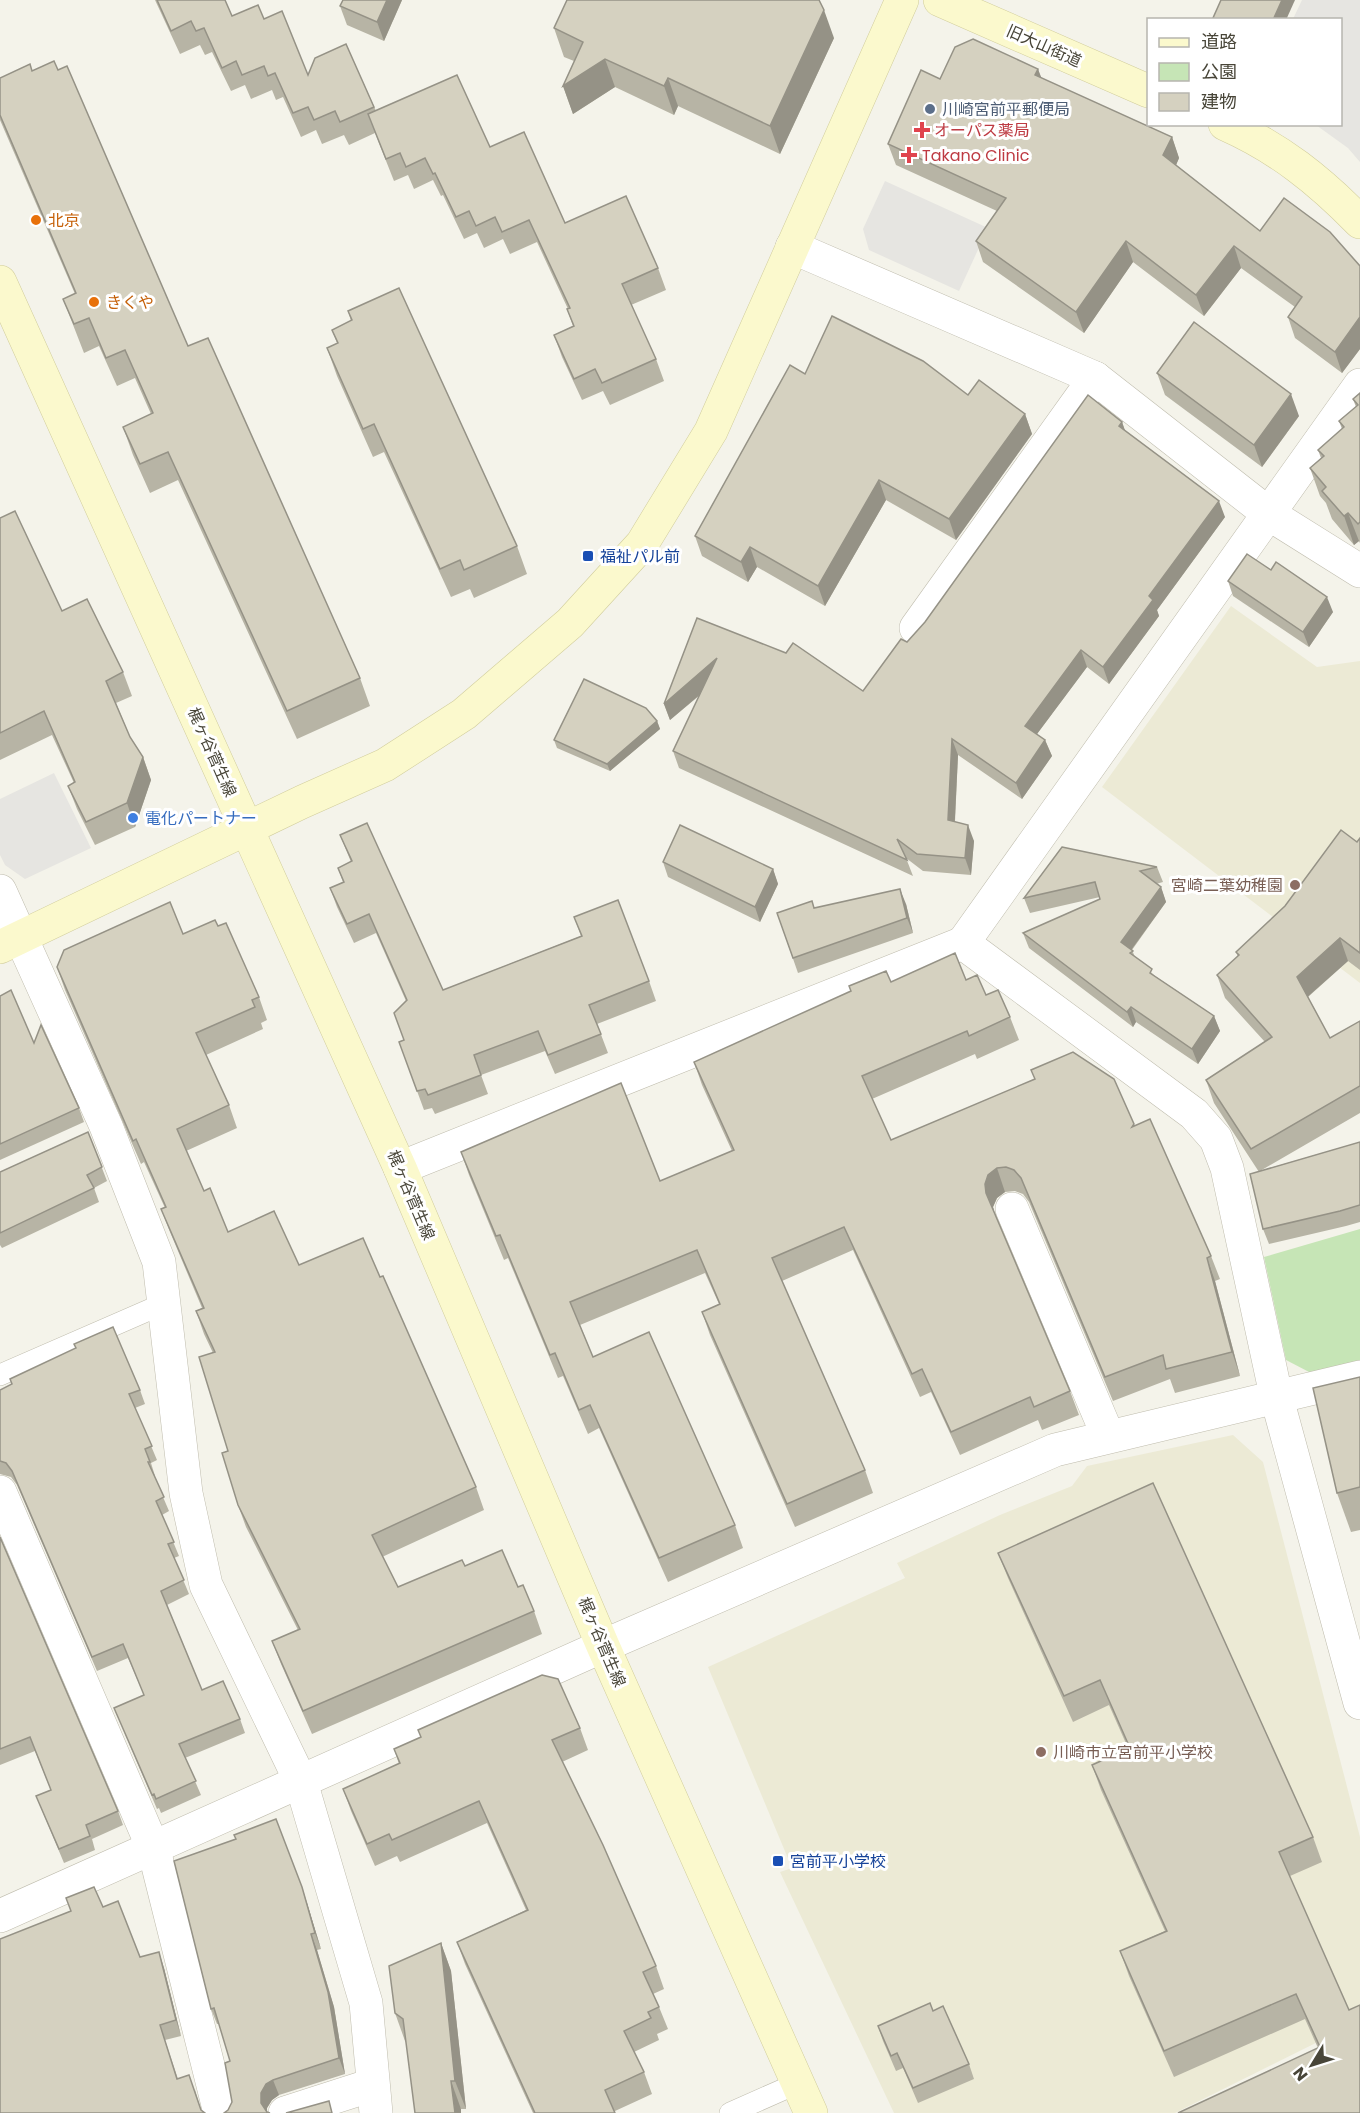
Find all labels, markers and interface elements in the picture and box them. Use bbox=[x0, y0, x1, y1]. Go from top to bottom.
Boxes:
legend bbox=[1147, 18, 1342, 126]
street label: 旧大山街道 bbox=[1003, 19, 1085, 73]
text: 道路 bbox=[1201, 29, 1237, 54]
text: 公園 bbox=[1201, 59, 1237, 84]
text: 建物 bbox=[1201, 89, 1237, 114]
place label: 川崎宮前平郵便局 bbox=[942, 98, 1070, 121]
marker: 川崎宮前平郵便局 bbox=[923, 102, 937, 116]
place label: オーパス薬局 bbox=[934, 119, 1030, 142]
marker: オーパス薬局 bbox=[915, 123, 929, 137]
place label: Takano Clinic bbox=[922, 144, 1030, 167]
marker: Takano Clinic bbox=[900, 146, 918, 164]
place label: 北京 bbox=[48, 209, 80, 232]
marker: 北京 bbox=[29, 213, 43, 227]
place label: きくや bbox=[106, 291, 154, 314]
marker: きくや bbox=[87, 295, 101, 309]
place label: 福祉パル前 bbox=[600, 545, 680, 568]
marker: 福祉パル前 bbox=[581, 549, 595, 563]
street label: 梶ヶ谷菅生線 bbox=[182, 703, 242, 801]
place label: 電化パートナー bbox=[145, 807, 257, 830]
marker: 電化パートナー bbox=[126, 811, 140, 825]
place label: 宮崎二葉幼稚園 bbox=[1171, 874, 1283, 897]
marker: 宮崎二葉幼稚園 bbox=[1288, 878, 1302, 892]
street label: 梶ヶ谷菅生線 bbox=[382, 1146, 440, 1244]
street label: 梶ヶ谷菅生線 bbox=[573, 1593, 631, 1691]
place label: 川崎市立宮前平小学校 bbox=[1053, 1741, 1213, 1764]
marker: 川崎市立宮前平小学校 bbox=[1034, 1745, 1048, 1759]
place label: 宮前平小学校 bbox=[790, 1850, 886, 1873]
marker: 宮前平小学校 bbox=[771, 1854, 785, 1868]
north arrow bbox=[1282, 2035, 1342, 2095]
text: N bbox=[1288, 2062, 1313, 2086]

